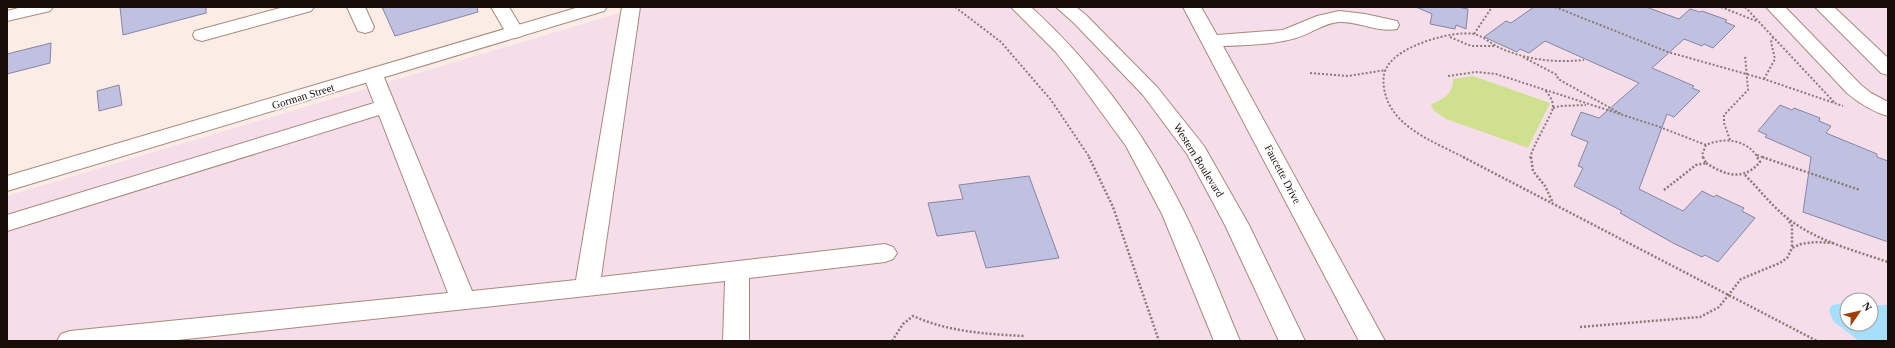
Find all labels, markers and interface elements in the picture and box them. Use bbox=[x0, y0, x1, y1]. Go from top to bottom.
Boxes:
street label: Gorman Street bbox=[270, 81, 336, 111]
street label: Western Boulevard bbox=[1172, 121, 1227, 199]
street label: Faucette Drive bbox=[1262, 142, 1304, 206]
north arrow bbox=[1839, 292, 1879, 332]
text: N bbox=[1860, 300, 1875, 313]

